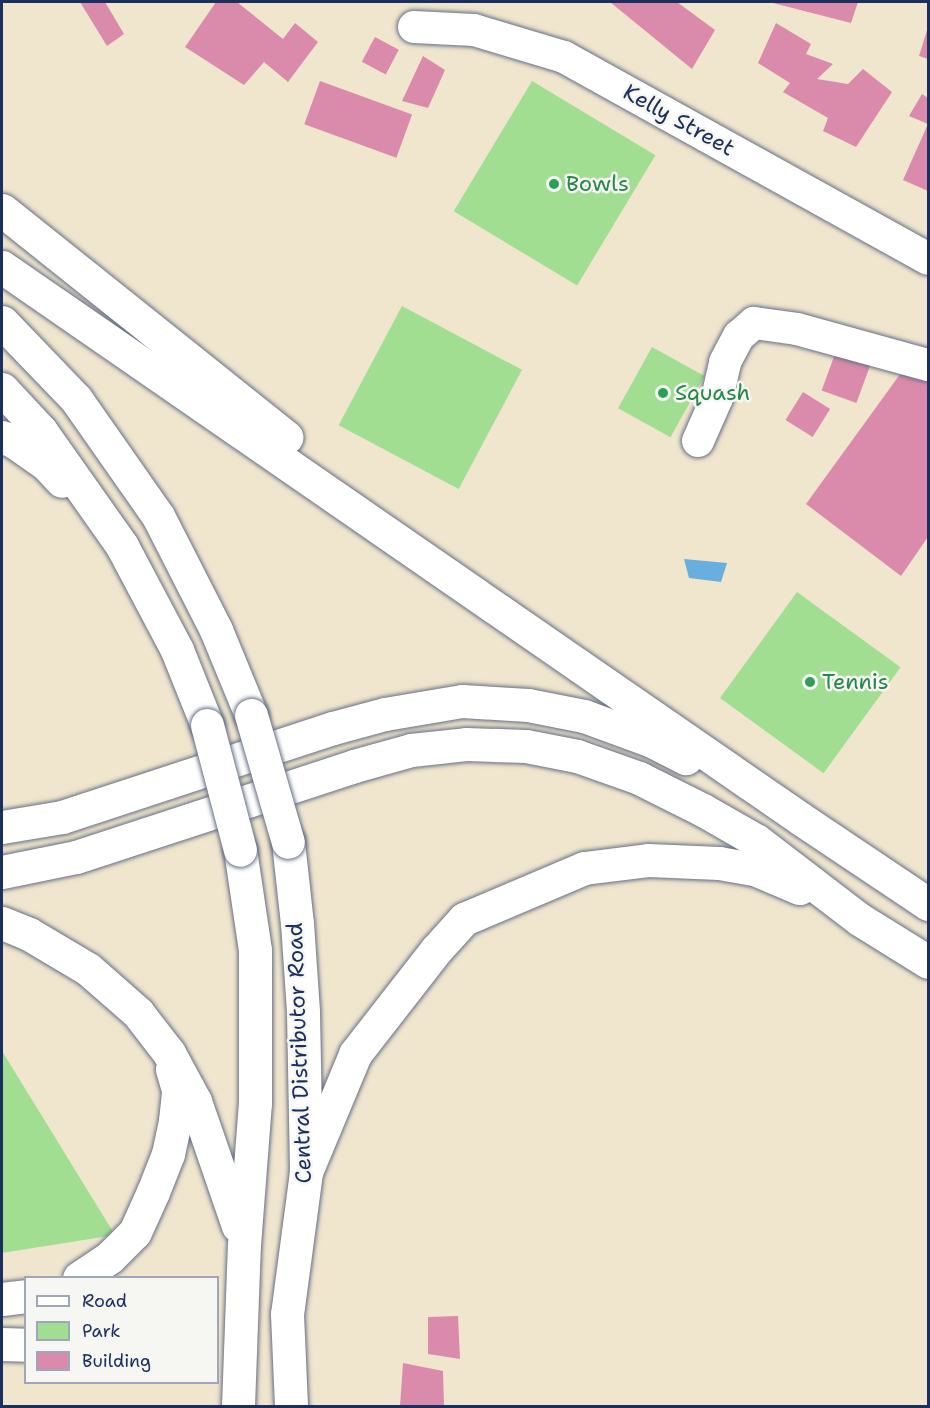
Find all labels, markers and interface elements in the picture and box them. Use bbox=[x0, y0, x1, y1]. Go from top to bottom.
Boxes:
street label: Kelly Street bbox=[619, 79, 739, 161]
place label: Bowls bbox=[566, 171, 629, 197]
marker: Bowls bbox=[547, 177, 561, 191]
place label: Squash bbox=[675, 380, 750, 406]
marker: Squash bbox=[656, 386, 670, 400]
place label: Tennis bbox=[822, 669, 889, 695]
marker: Tennis bbox=[803, 675, 817, 689]
street label: Central Distributor Road bbox=[281, 922, 317, 1184]
legend bbox=[24, 1276, 219, 1384]
text: Road bbox=[82, 1289, 127, 1313]
text: Park bbox=[82, 1319, 121, 1343]
text: Building bbox=[82, 1349, 151, 1373]

